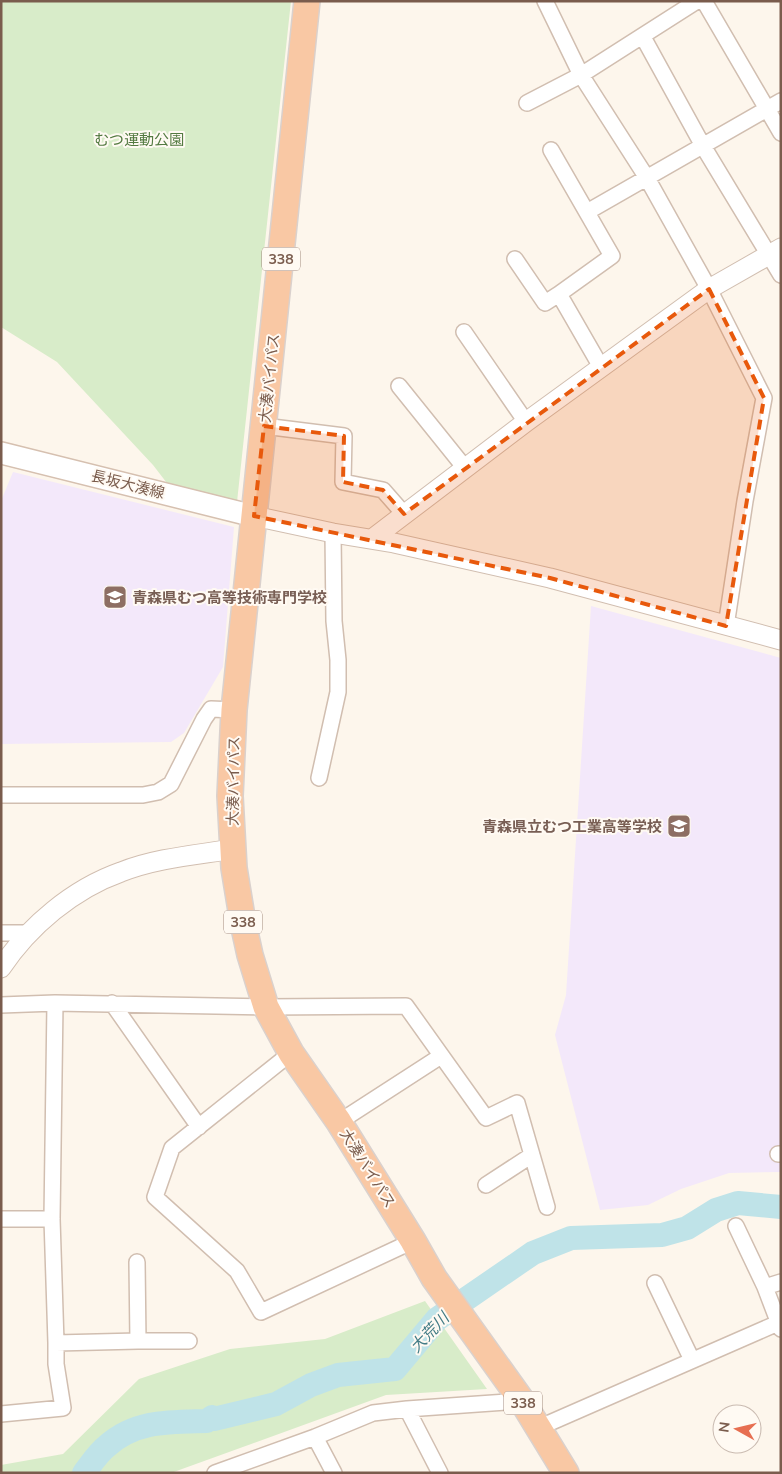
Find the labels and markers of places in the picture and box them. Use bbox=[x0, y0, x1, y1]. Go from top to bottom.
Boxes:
school or university icon: 青森県むつ高等技術専門学校 bbox=[102, 584, 128, 610]
place label: 青森県むつ高等技術専門学校 bbox=[132, 588, 327, 607]
school or university icon: 青森県立むつ工業高等学校 bbox=[666, 813, 692, 839]
place label: 青森県立むつ工業高等学校 bbox=[482, 817, 662, 836]

